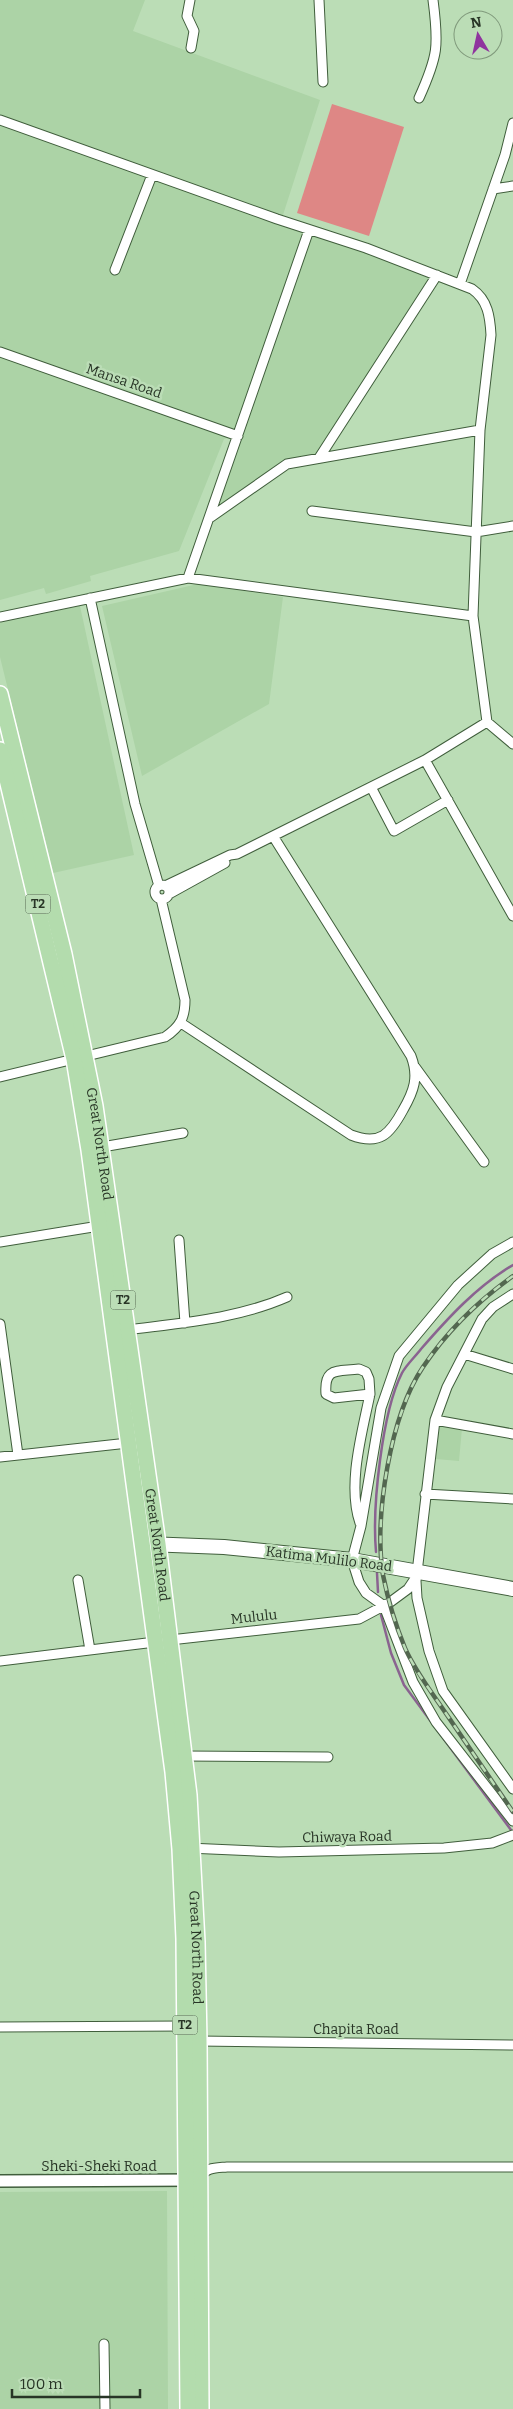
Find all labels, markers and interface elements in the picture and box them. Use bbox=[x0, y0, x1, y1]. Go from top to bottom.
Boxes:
north arrow bbox=[453, 10, 503, 60]
text: N bbox=[469, 13, 483, 32]
street label: Mansa Road bbox=[84, 360, 164, 402]
road number: T2 bbox=[26, 894, 50, 914]
street label: Great North Road bbox=[83, 1086, 117, 1201]
road number: T2 bbox=[110, 1290, 136, 1310]
street label: Great North Road bbox=[142, 1487, 173, 1602]
street label: Katima Mulilo Road bbox=[265, 1543, 393, 1575]
street label: Mululu bbox=[230, 1606, 278, 1628]
street label: Chiwaya Road bbox=[302, 1828, 392, 1846]
street label: Great North Road bbox=[186, 1890, 207, 2005]
road number: T2 bbox=[172, 2016, 198, 2034]
street label: Chapita Road bbox=[313, 2021, 399, 2038]
street label: Sheki-Sheki Road bbox=[41, 2158, 157, 2175]
scale bar bbox=[12, 2366, 140, 2398]
text: 100 m bbox=[20, 2375, 63, 2393]

